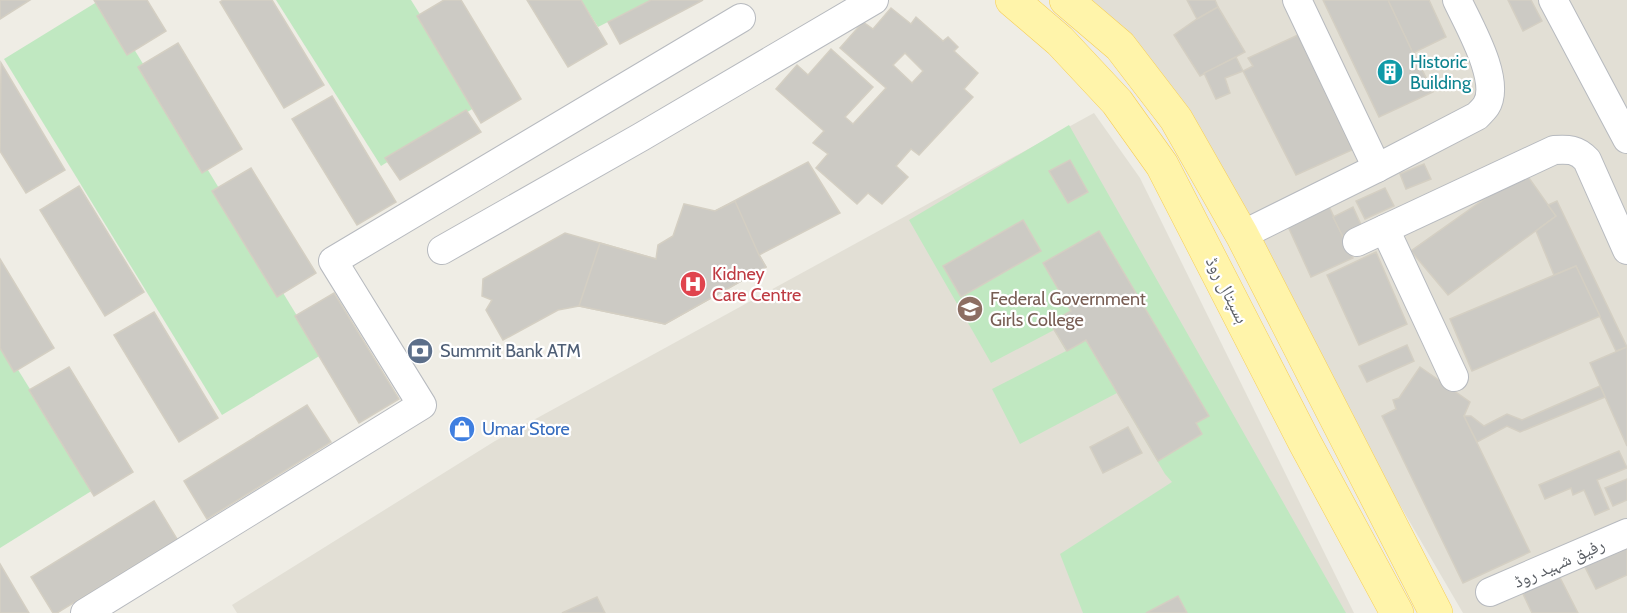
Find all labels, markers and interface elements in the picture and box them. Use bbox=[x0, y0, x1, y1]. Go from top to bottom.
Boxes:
place label: Historic Building bbox=[1410, 51, 1472, 94]
building icon: Historic Building bbox=[1375, 57, 1405, 87]
street label: ہسپتال روڈ bbox=[1201, 253, 1253, 327]
place label: Kidney Care Centre bbox=[712, 263, 801, 306]
hospital icon: Kidney Care Centre bbox=[678, 269, 708, 299]
place label: Federal Government Girls College bbox=[990, 288, 1146, 331]
school or university icon: Federal Government Girls College bbox=[955, 294, 985, 324]
bank icon: Summit Bank ATM bbox=[405, 336, 435, 366]
place label: Summit Bank ATM bbox=[440, 340, 581, 362]
shop icon: Umar Store bbox=[447, 414, 477, 444]
place label: Umar Store bbox=[482, 418, 570, 440]
street label: رفیق شہید روڈ bbox=[1510, 533, 1608, 593]

